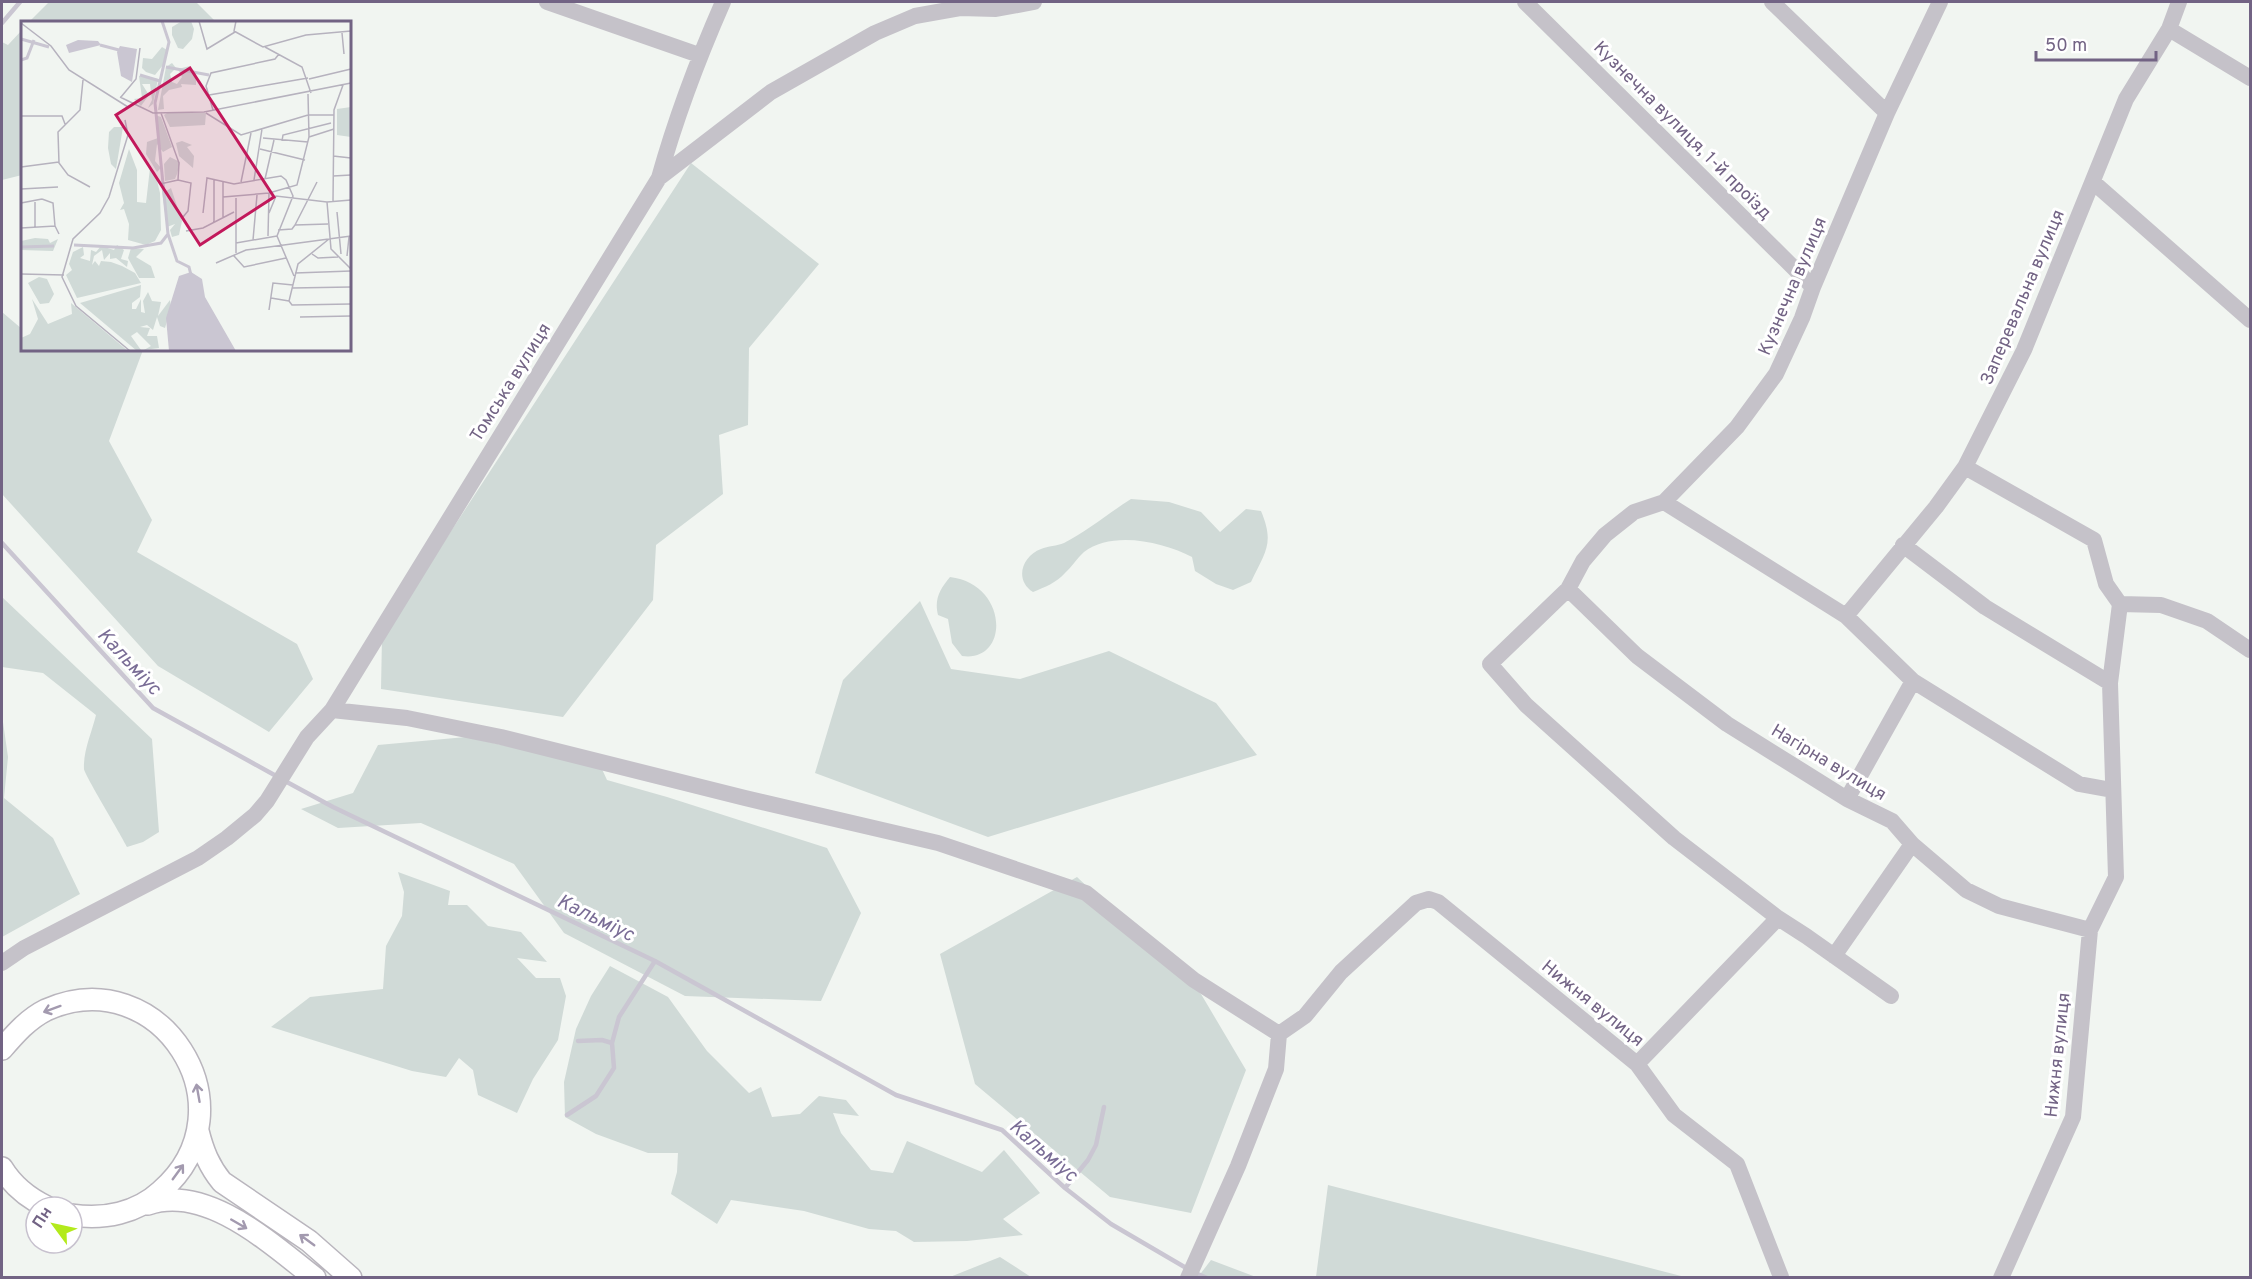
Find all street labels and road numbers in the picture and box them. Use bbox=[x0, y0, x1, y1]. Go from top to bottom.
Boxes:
street label: Кузнечна вулиця, 1-й проїзд bbox=[1588, 37, 1776, 225]
street label: Заперевальна вулиця bbox=[1976, 206, 2071, 389]
street label: Кузнечна вулиця bbox=[1754, 214, 1833, 359]
street label: Томська вулиця bbox=[466, 319, 557, 446]
street label: Нагірна вулиця bbox=[1766, 720, 1890, 807]
street label: Нижня вулиця bbox=[1536, 956, 1648, 1053]
street label: Нижня вулиця bbox=[2040, 992, 2076, 1119]

